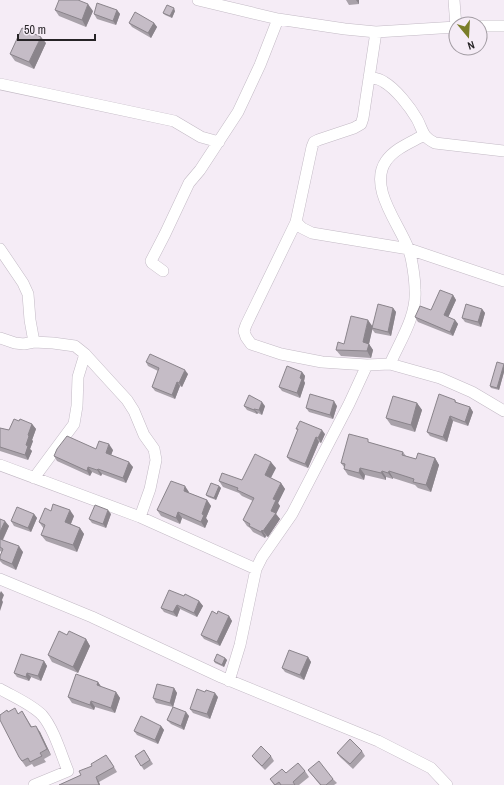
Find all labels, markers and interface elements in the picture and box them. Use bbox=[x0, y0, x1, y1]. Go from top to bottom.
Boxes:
scale bar bbox=[18, 16, 95, 42]
north arrow bbox=[448, 16, 488, 56]
text: 50 m bbox=[24, 22, 46, 38]
text: N bbox=[466, 38, 476, 53]

